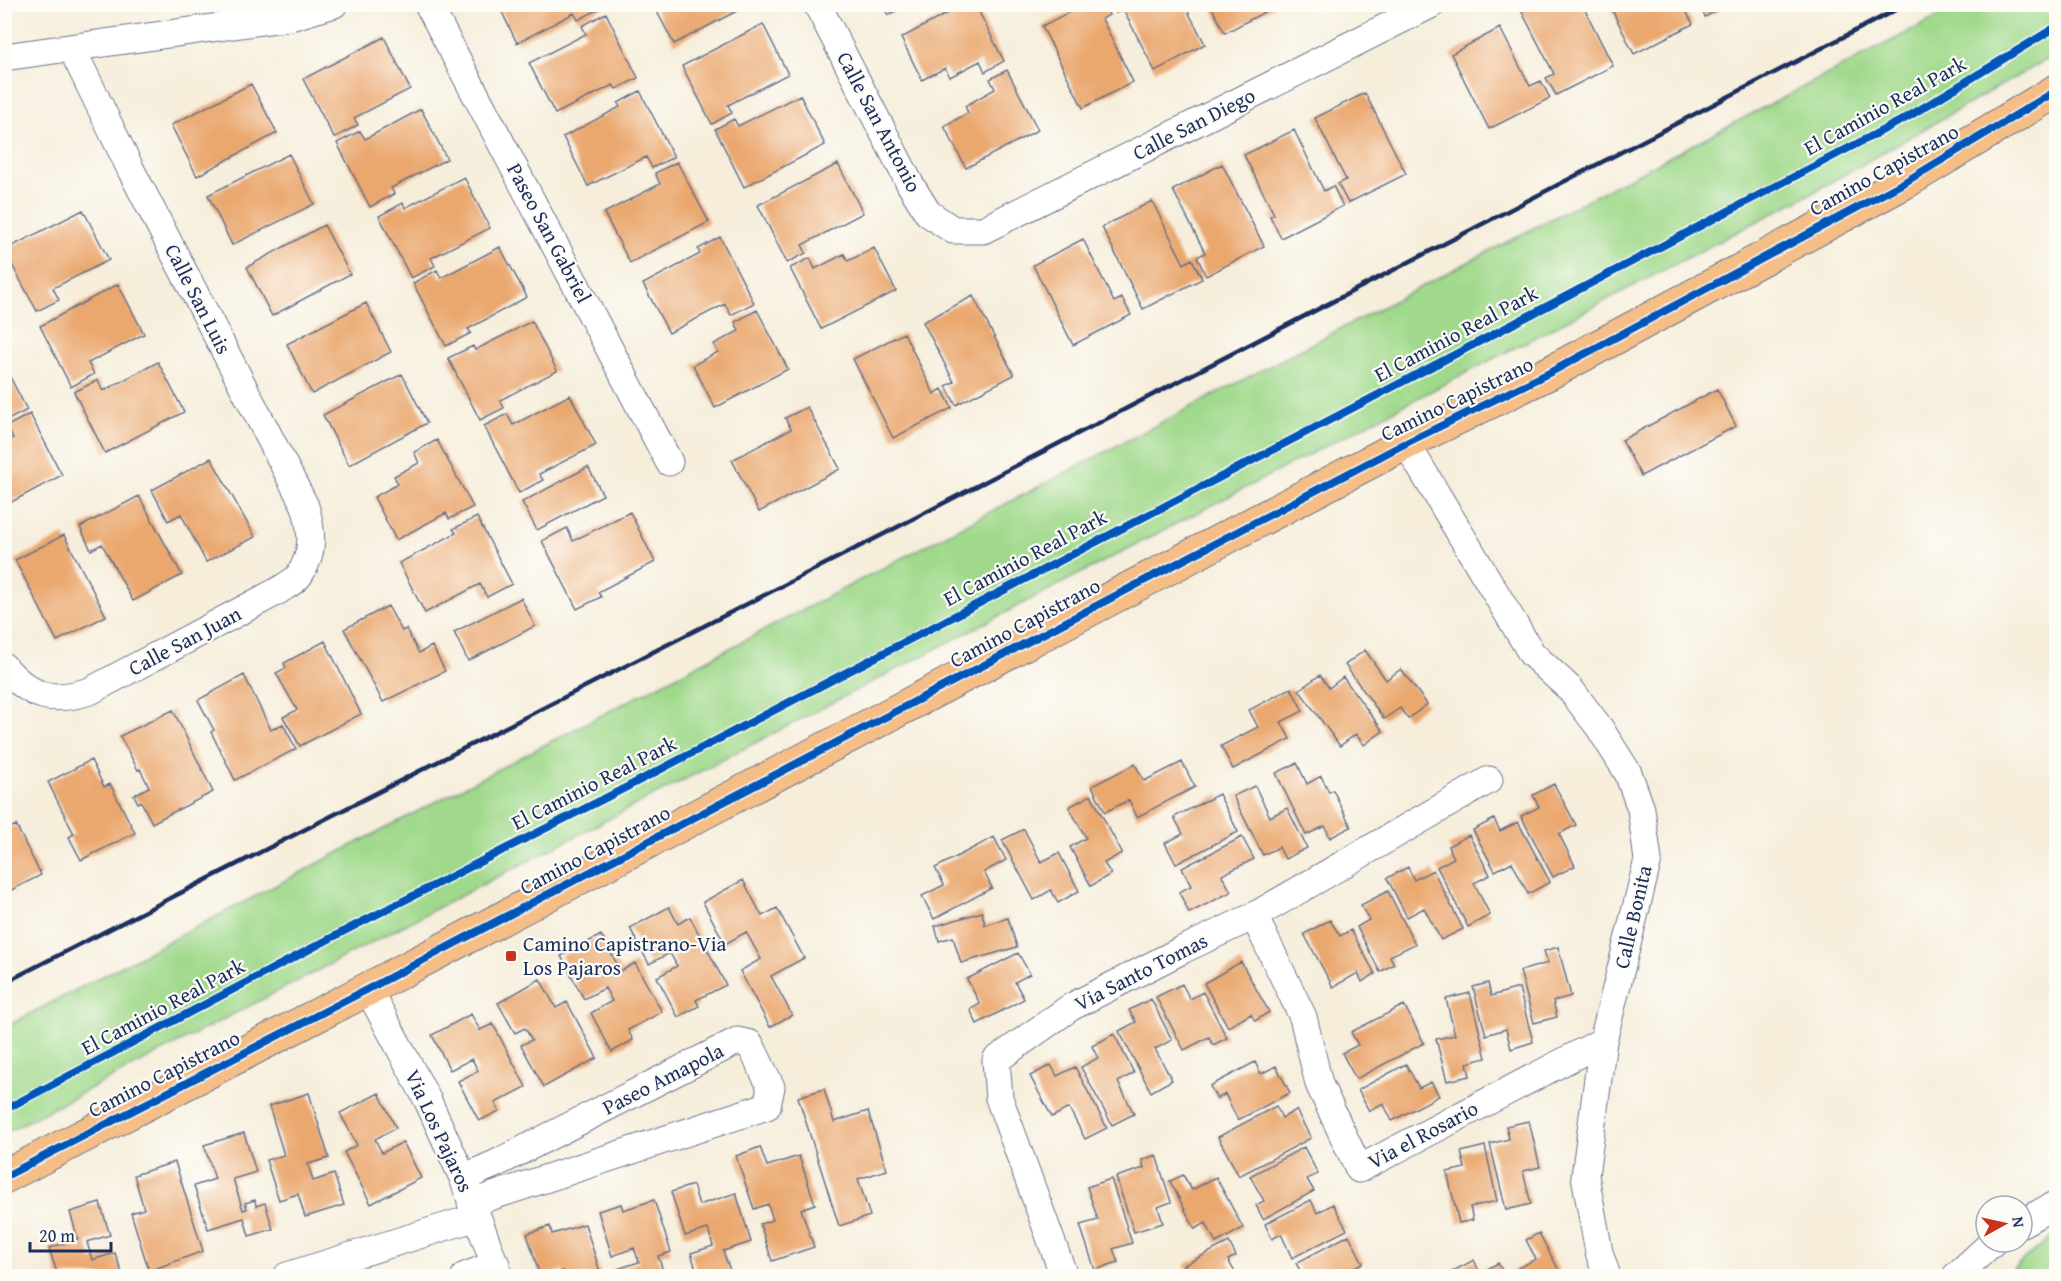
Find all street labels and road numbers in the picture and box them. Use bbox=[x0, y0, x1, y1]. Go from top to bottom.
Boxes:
street label: Calle San Antonio bbox=[829, 46, 930, 198]
street label: El Caminio Real Park bbox=[1798, 48, 1972, 163]
street label: Calle San Diego bbox=[1127, 79, 1260, 168]
street label: Camino Capistrano bbox=[1803, 116, 1964, 224]
street label: Paseo San Gabriel bbox=[499, 157, 600, 308]
street label: Calle San Luis bbox=[157, 238, 240, 359]
street label: El Caminio Real Park bbox=[1368, 277, 1543, 390]
street label: Camino Capistrano bbox=[1375, 348, 1538, 449]
street label: El Caminio Real Park bbox=[937, 501, 1112, 614]
street label: Camino Capistrano bbox=[944, 570, 1106, 675]
street label: Calle San Juan bbox=[123, 598, 247, 683]
street label: El Caminio Real Park bbox=[506, 727, 682, 838]
street label: Camino Capistrano bbox=[514, 797, 676, 902]
street label: Calle Bonita bbox=[1606, 862, 1659, 972]
street label: Via Santo Tomas bbox=[1069, 925, 1213, 1019]
street label: El Caminio Real Park bbox=[75, 950, 250, 1063]
street label: Camino Capistrano bbox=[82, 1022, 245, 1125]
street label: Paseo Amapola bbox=[597, 1035, 729, 1122]
street label: Via Los Pajaros bbox=[397, 1064, 481, 1197]
street label: Via el Rosario bbox=[1362, 1092, 1483, 1177]

